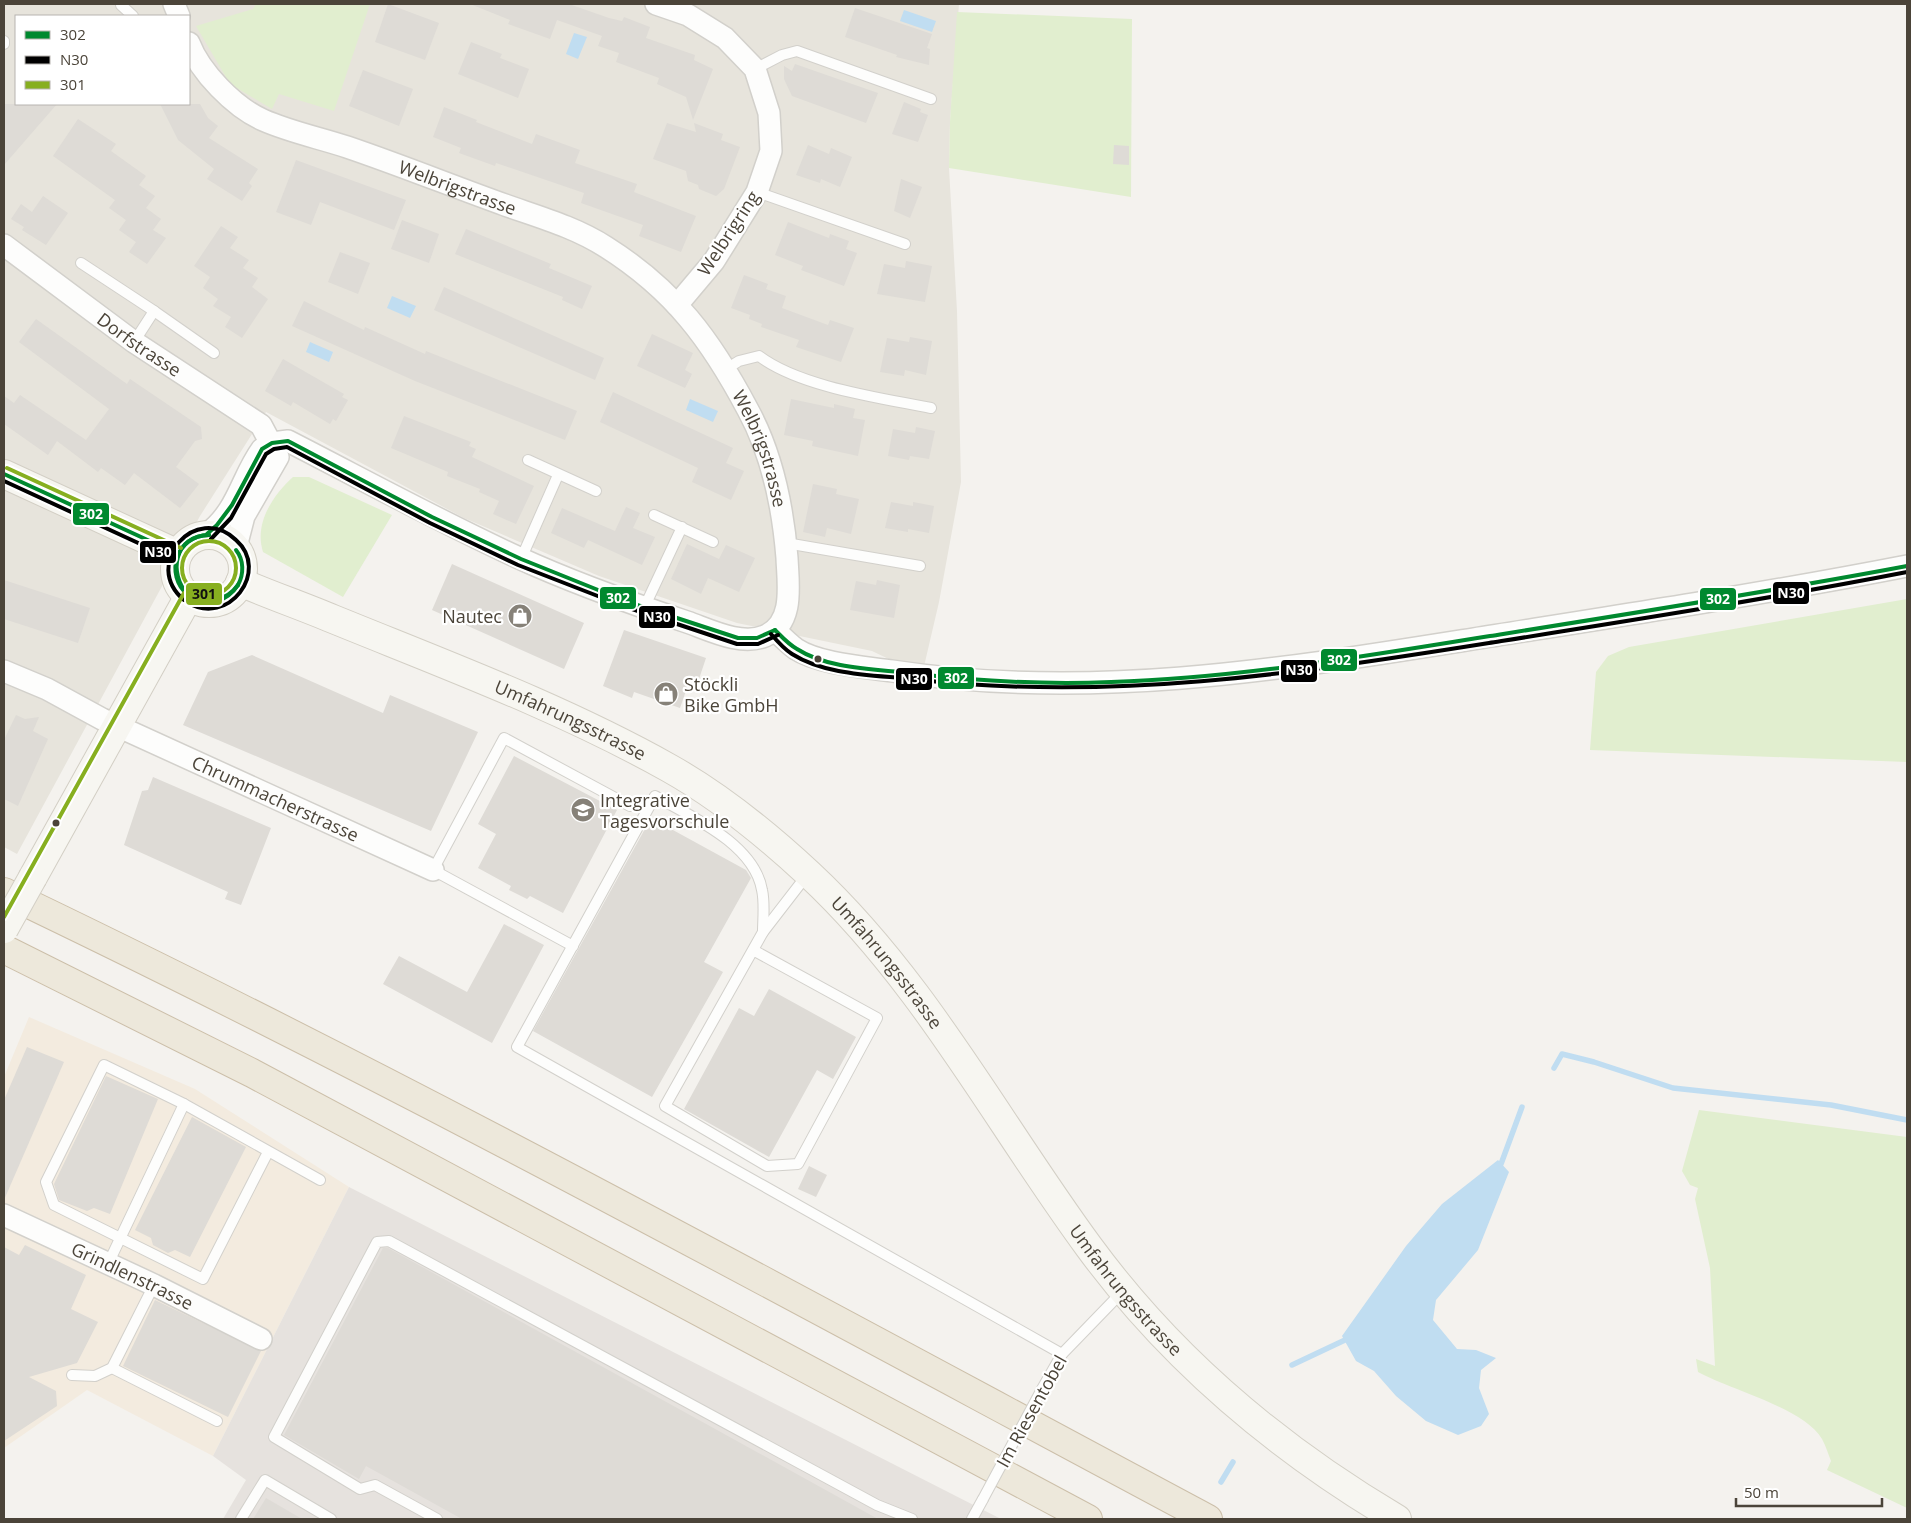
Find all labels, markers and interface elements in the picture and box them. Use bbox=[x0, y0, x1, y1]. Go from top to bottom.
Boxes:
legend bbox=[15, 15, 190, 105]
text: 302 bbox=[60, 24, 86, 44]
text: N30 bbox=[60, 49, 88, 69]
text: 301 bbox=[60, 74, 86, 94]
street label: Welbrigstrasse bbox=[396, 155, 520, 220]
street label: Welbrigring bbox=[692, 186, 765, 280]
street label: Dorfstrasse bbox=[93, 307, 186, 382]
street label: Welbrigstrasse bbox=[727, 386, 792, 509]
line badge: 302 bbox=[72, 502, 110, 526]
text: 302 bbox=[79, 504, 103, 523]
line badge: N30 bbox=[139, 540, 177, 564]
text: N30 bbox=[144, 542, 172, 561]
line badge: N30 bbox=[1772, 581, 1810, 605]
line badge: 301 bbox=[185, 582, 223, 606]
text: N30 bbox=[1777, 583, 1805, 602]
text: 301 bbox=[192, 584, 216, 603]
line badge: 302 bbox=[599, 586, 637, 610]
line badge: 302 bbox=[1699, 587, 1737, 611]
text: 302 bbox=[606, 588, 630, 607]
text: 302 bbox=[1706, 589, 1730, 608]
shop icon: Nautec bbox=[507, 603, 533, 629]
place label: Nautec bbox=[442, 604, 502, 628]
line badge: N30 bbox=[638, 605, 676, 629]
text: N30 bbox=[643, 607, 671, 626]
line badge: 302 bbox=[1320, 648, 1358, 672]
text: 302 bbox=[1327, 650, 1351, 669]
unlabelled marker bbox=[813, 654, 823, 664]
line badge: N30 bbox=[1280, 659, 1318, 683]
text: N30 bbox=[1285, 660, 1313, 679]
line badge: 302 bbox=[937, 666, 975, 690]
line badge: N30 bbox=[895, 667, 933, 691]
text: 302 bbox=[944, 668, 968, 687]
text: N30 bbox=[900, 669, 928, 688]
place label: Stöckli Bike GmbH bbox=[684, 672, 778, 717]
street label: Umfahrungsstrasse bbox=[491, 674, 650, 765]
shop icon: Stöckli Bike GmbH bbox=[653, 681, 679, 707]
street label: Chrummacherstrasse bbox=[188, 750, 363, 847]
place label: Integrative Tagesvorschule bbox=[600, 788, 729, 833]
school or university icon: Integrative Tagesvorschule bbox=[570, 797, 596, 823]
unlabelled marker bbox=[51, 818, 61, 828]
street label: Umfahrungsstrasse bbox=[826, 891, 948, 1033]
street label: Umfahrungsstrasse bbox=[1064, 1219, 1188, 1361]
street label: Grindlenstrasse bbox=[68, 1236, 198, 1315]
street label: Im Riesentobel bbox=[990, 1351, 1072, 1471]
scale bar bbox=[1736, 1476, 1882, 1508]
text: 50 m bbox=[1744, 1482, 1779, 1502]

